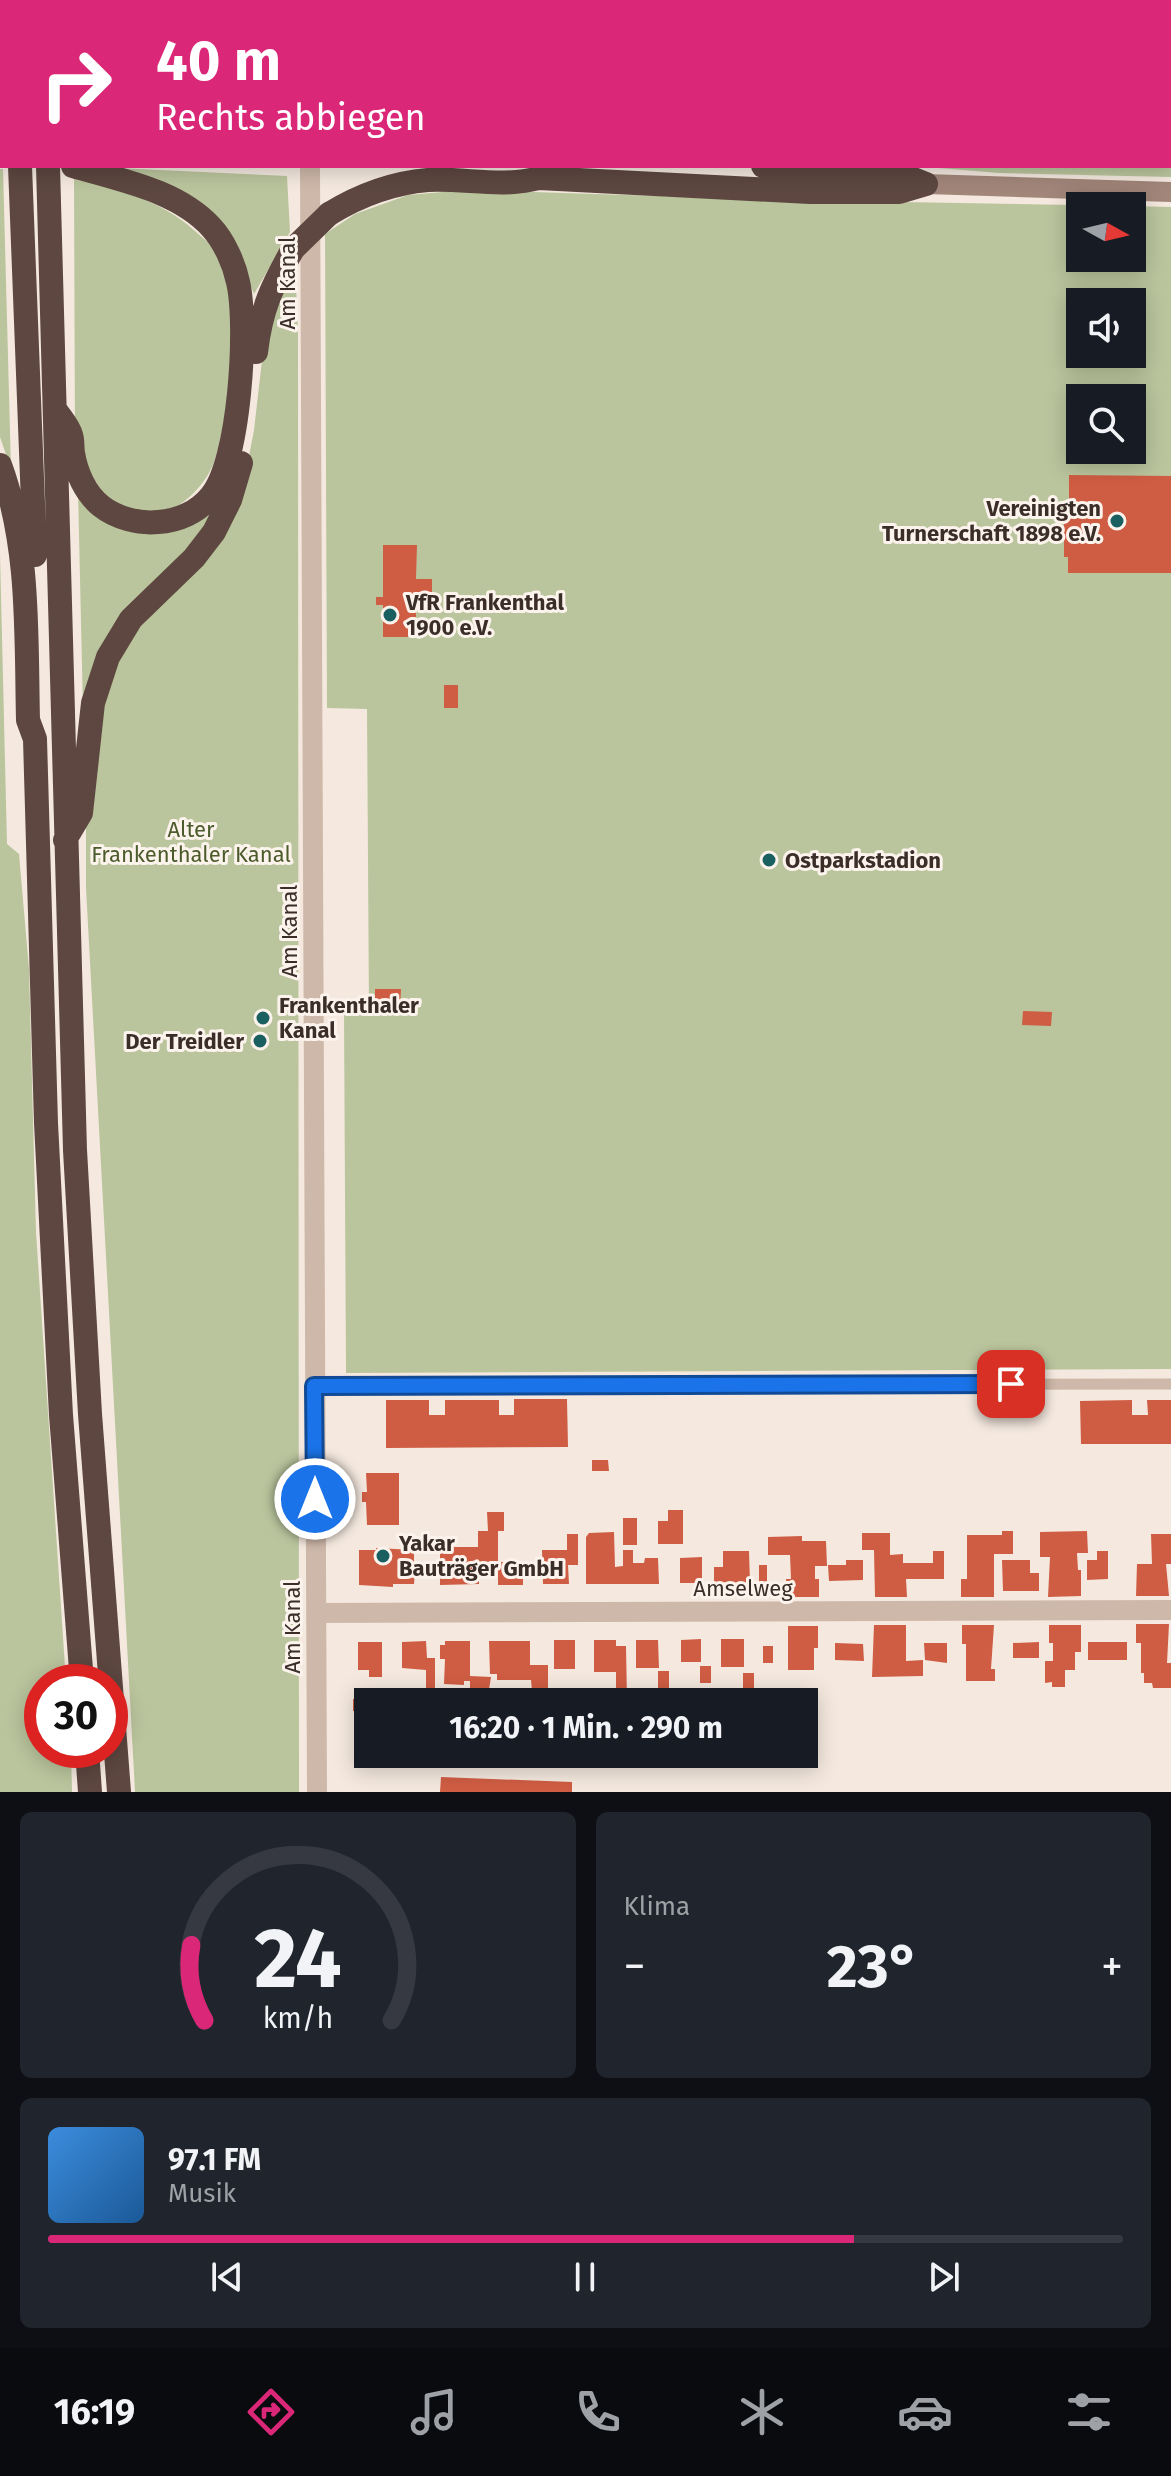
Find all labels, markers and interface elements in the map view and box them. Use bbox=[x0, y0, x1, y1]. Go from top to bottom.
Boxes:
text: 40 m bbox=[156, 28, 281, 95]
icon: right bbox=[24, 32, 128, 136]
text: Rechts abbiegen bbox=[156, 96, 426, 140]
north arrow bbox=[1066, 192, 1146, 272]
map controls bbox=[1066, 192, 1146, 464]
street label: Am Kanal bbox=[274, 236, 301, 330]
button: sound bbox=[1066, 288, 1146, 368]
button: search bbox=[1066, 384, 1146, 464]
place label: Vereinigten Turnerschaft 1898 e.V. bbox=[882, 495, 1101, 547]
marker: Vereinigten Turnerschaft 1898 e.V. bbox=[1108, 512, 1126, 530]
place label: VfR Frankenthal 1900 e.V. bbox=[405, 589, 564, 641]
marker: VfR Frankenthal 1900 e.V. bbox=[381, 606, 399, 624]
park label: Alter Frankenthaler Kanal bbox=[91, 816, 291, 868]
place label: Ostparkstadion bbox=[785, 847, 941, 874]
marker: Ostparkstadion bbox=[760, 851, 778, 869]
street label: Am Kanal bbox=[276, 884, 303, 978]
place label: Frankenthaler Kanal bbox=[279, 992, 419, 1044]
marker: Frankenthaler Kanal bbox=[254, 1009, 272, 1027]
place label: Der Treidler bbox=[125, 1028, 244, 1055]
marker: Der Treidler bbox=[251, 1032, 269, 1050]
pin bbox=[977, 1350, 1045, 1418]
icon: arrive bbox=[989, 1362, 1033, 1406]
position arrow bbox=[273, 1457, 357, 1541]
place label: Yakar Bauträger GmbH bbox=[398, 1530, 564, 1582]
marker: Yakar Bauträger GmbH bbox=[374, 1547, 392, 1565]
street label: Amselweg bbox=[693, 1575, 793, 1602]
street label: Am Kanal bbox=[279, 1580, 306, 1674]
speed limit sign: 30 bbox=[24, 1664, 128, 1768]
text: 16:20 · 1 Min. · 290 m bbox=[449, 1710, 723, 1746]
text: Klima bbox=[624, 1891, 690, 1922]
text: 24 bbox=[254, 1909, 342, 2009]
text: 23° bbox=[827, 1931, 920, 2003]
text: − bbox=[624, 1940, 646, 1993]
text: + bbox=[1101, 1940, 1123, 1993]
text: km/h bbox=[262, 2001, 333, 2036]
text: 97.1 FM bbox=[168, 2142, 261, 2178]
text: Musik bbox=[168, 2178, 236, 2209]
icon: previous bbox=[205, 2255, 249, 2299]
icon: pause bbox=[563, 2255, 607, 2299]
icon: next bbox=[922, 2255, 966, 2299]
icon: directions bbox=[243, 2384, 299, 2440]
icon: music bbox=[406, 2384, 462, 2440]
icon: phone bbox=[570, 2384, 626, 2440]
icon: climate bbox=[734, 2384, 790, 2440]
icon: car bbox=[897, 2384, 953, 2440]
icon: filters bbox=[1061, 2384, 1117, 2440]
text: 16:19 bbox=[54, 2390, 135, 2434]

